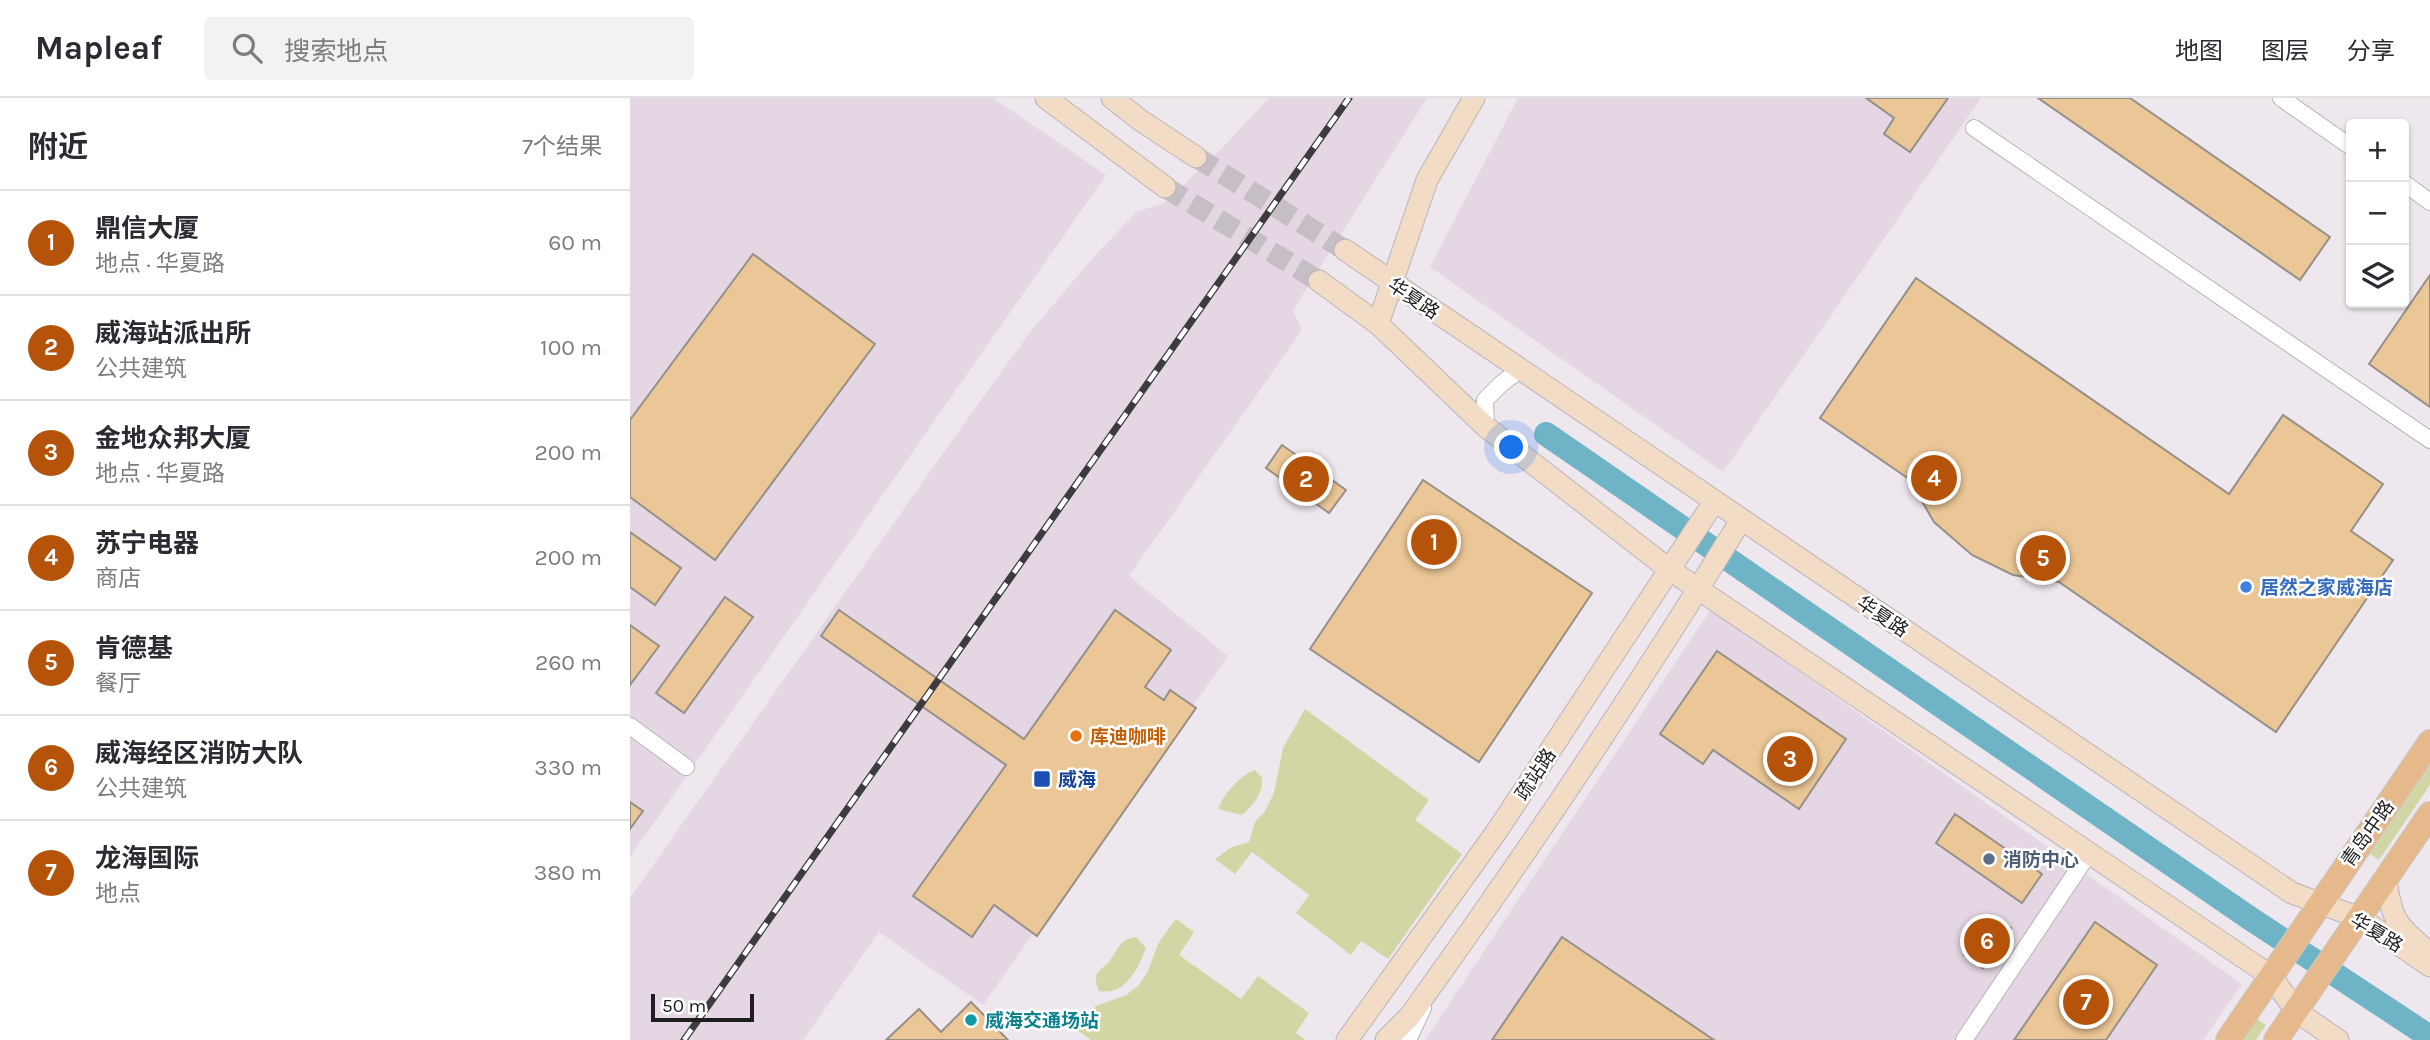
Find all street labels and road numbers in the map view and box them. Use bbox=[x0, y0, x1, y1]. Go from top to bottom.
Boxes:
street label: 华夏路 bbox=[1384, 274, 1443, 324]
street label: 华夏路 bbox=[1853, 592, 1912, 642]
street label: 疏站路 bbox=[1511, 745, 1561, 804]
street label: 青岛中路 bbox=[2337, 796, 2399, 871]
street label: 华夏路 bbox=[2346, 909, 2407, 957]

